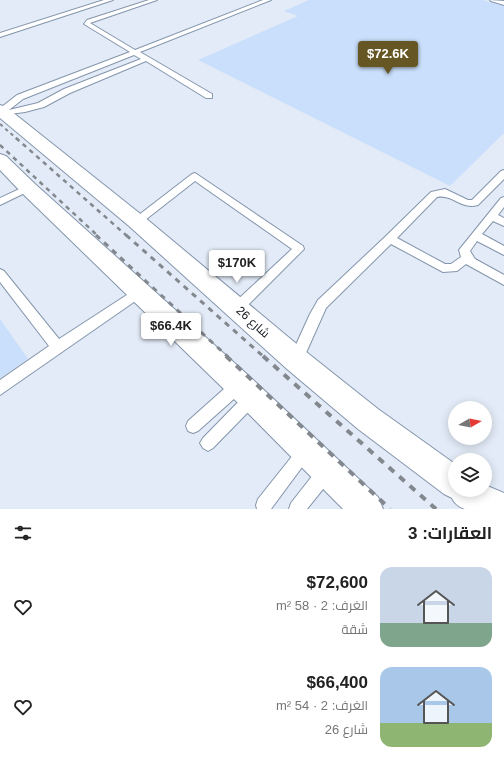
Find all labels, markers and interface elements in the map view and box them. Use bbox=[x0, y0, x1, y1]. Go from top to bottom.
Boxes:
pin: $72.6K bbox=[355, 41, 421, 75]
text: $72.6K bbox=[367, 46, 409, 61]
pin: $170K bbox=[209, 250, 265, 284]
text: $170K bbox=[218, 255, 256, 270]
street label: شارع 26 bbox=[233, 303, 273, 341]
pin: $66.4K bbox=[138, 313, 204, 347]
text: $66.4K bbox=[150, 318, 192, 333]
north arrow bbox=[448, 401, 492, 445]
map controls bbox=[448, 401, 492, 497]
button: layers bbox=[448, 453, 492, 497]
icon: filters bbox=[12, 522, 34, 544]
text: العقارات: 3 bbox=[408, 524, 492, 543]
text: $72,600 bbox=[307, 573, 368, 592]
icon: home bbox=[412, 583, 460, 631]
icon: heart bbox=[12, 596, 34, 618]
text: الغرف: 2 · 58 m² bbox=[276, 598, 368, 613]
text: شقة bbox=[341, 622, 368, 637]
text: $66,400 bbox=[307, 673, 368, 692]
icon: home bbox=[412, 683, 460, 731]
icon: heart bbox=[12, 696, 34, 718]
text: الغرف: 2 · 54 m² bbox=[276, 698, 368, 713]
text: شارع 26 bbox=[325, 722, 368, 737]

